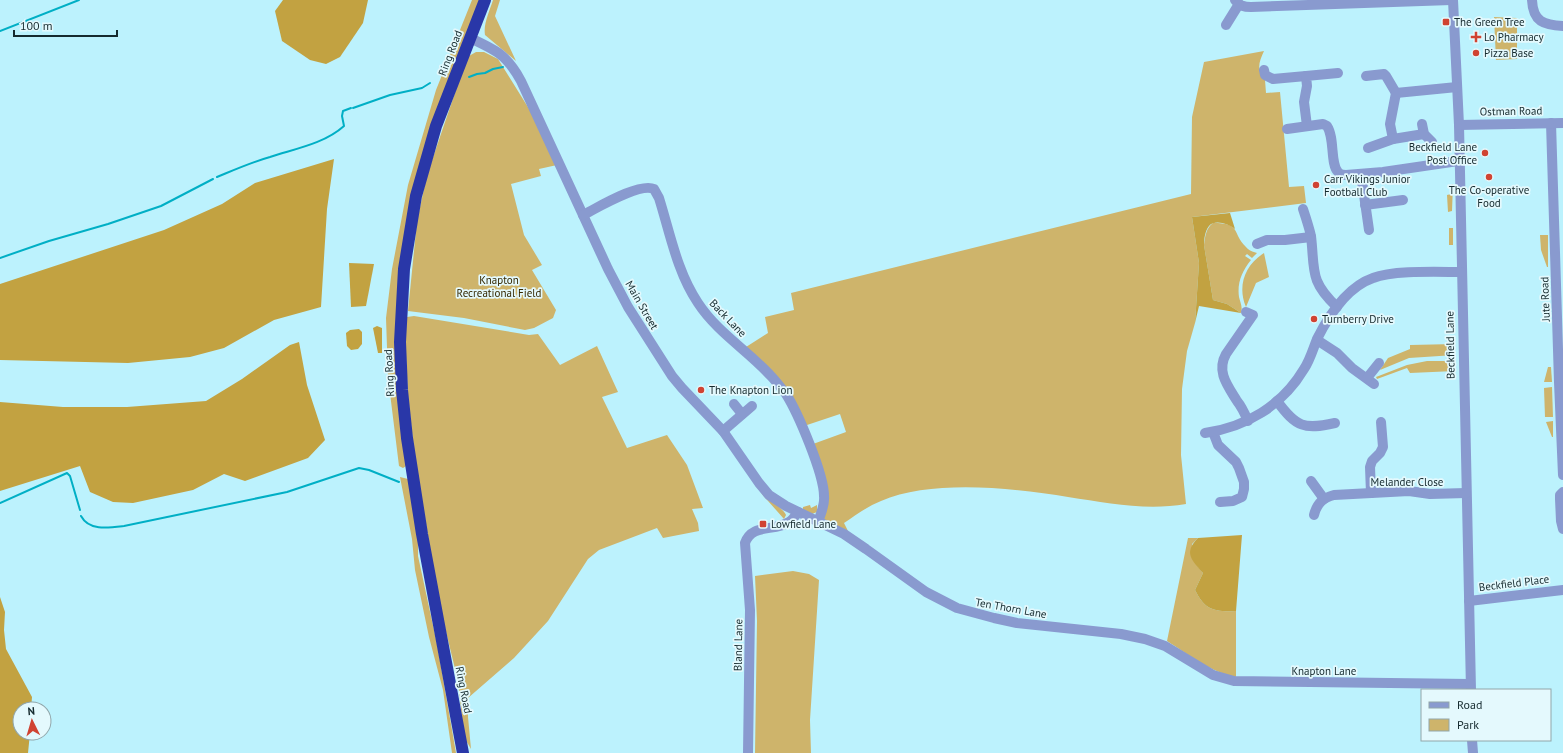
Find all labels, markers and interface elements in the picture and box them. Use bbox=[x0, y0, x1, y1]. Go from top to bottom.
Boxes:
scale bar bbox=[14, 12, 117, 38]
place label: The Green Tree bbox=[1454, 15, 1525, 29]
marker: The Green Tree bbox=[1441, 17, 1451, 27]
text: 100 m bbox=[20, 18, 53, 33]
street label: Ring Road bbox=[435, 28, 465, 78]
place label: Lo Pharmacy bbox=[1484, 30, 1544, 44]
marker: Lo Pharmacy bbox=[1471, 32, 1481, 42]
place label: Pizza Base bbox=[1484, 46, 1534, 60]
marker: Pizza Base bbox=[1471, 48, 1481, 58]
street label: Ostman Road bbox=[1480, 103, 1542, 119]
place label: Beckfield Lane Post Office bbox=[1409, 140, 1477, 167]
marker: Beckfield Lane Post Office bbox=[1480, 148, 1490, 158]
place label: Carr Vikings Junior Football Club bbox=[1324, 172, 1411, 199]
marker: The Co-operative Food bbox=[1484, 172, 1494, 182]
marker: Carr Vikings Junior Football Club bbox=[1311, 180, 1321, 190]
place label: The Co-operative Food bbox=[1449, 183, 1530, 210]
park label: Knapton Recreational Field bbox=[457, 273, 541, 300]
street label: Jute Road bbox=[1537, 276, 1553, 323]
street label: Main Street bbox=[622, 278, 662, 332]
street label: Back Lane bbox=[707, 296, 750, 340]
street label: Beckfield Lane bbox=[1442, 310, 1458, 379]
place label: Turnberry Drive bbox=[1322, 312, 1394, 326]
marker: Turnberry Drive bbox=[1309, 314, 1319, 324]
street label: Ring Road bbox=[381, 349, 397, 397]
place label: The Knapton Lion bbox=[709, 383, 792, 397]
marker: The Knapton Lion bbox=[696, 385, 706, 395]
street label: Melander Close bbox=[1371, 475, 1444, 489]
place label: Lowfield Lane bbox=[771, 517, 836, 531]
marker: Lowfield Lane bbox=[758, 519, 768, 529]
street label: Beckfield Place bbox=[1478, 572, 1550, 594]
street label: Ten Thorn Lane bbox=[974, 595, 1048, 621]
street label: Bland Lane bbox=[731, 618, 745, 671]
street label: Knapton Lane bbox=[1292, 664, 1357, 678]
street label: Ring Road bbox=[453, 665, 475, 715]
legend bbox=[1421, 689, 1551, 741]
text: Road bbox=[1457, 697, 1482, 712]
north arrow bbox=[12, 701, 52, 741]
text: N bbox=[27, 704, 35, 718]
text: Park bbox=[1457, 717, 1479, 732]

